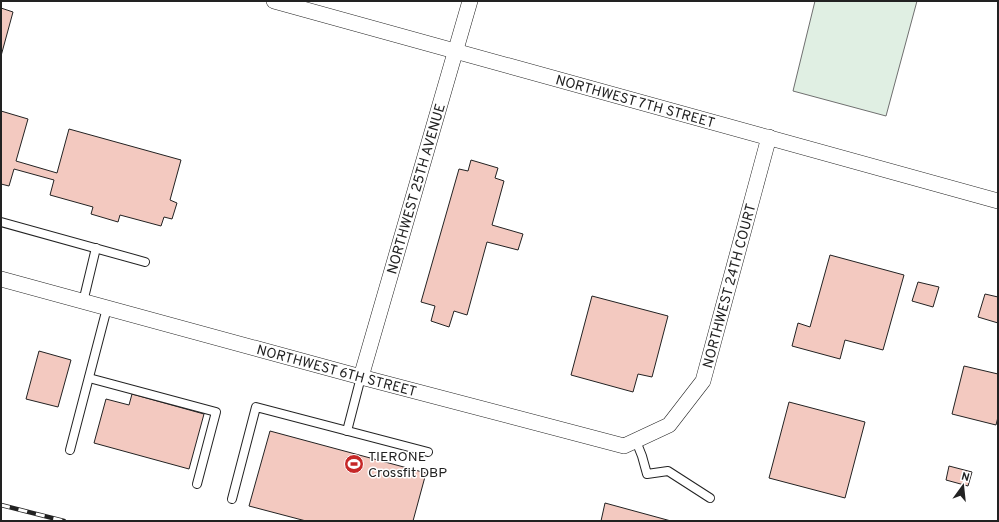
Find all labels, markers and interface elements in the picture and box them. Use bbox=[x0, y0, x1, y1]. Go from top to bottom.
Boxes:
street label: NORTHWEST 7TH STREET bbox=[553, 72, 717, 132]
street label: NORTHWEST 25TH AVENUE bbox=[384, 102, 450, 276]
street label: NORTHWEST 24TH COURT bbox=[700, 202, 761, 370]
street label: NORTHWEST 6TH STREET bbox=[255, 342, 418, 401]
place label: TIERONE Crossfit DBP bbox=[368, 449, 447, 482]
sports icon: TIERONE Crossfit DBP bbox=[343, 453, 365, 475]
north arrow bbox=[943, 466, 983, 506]
text: N bbox=[960, 470, 971, 485]

